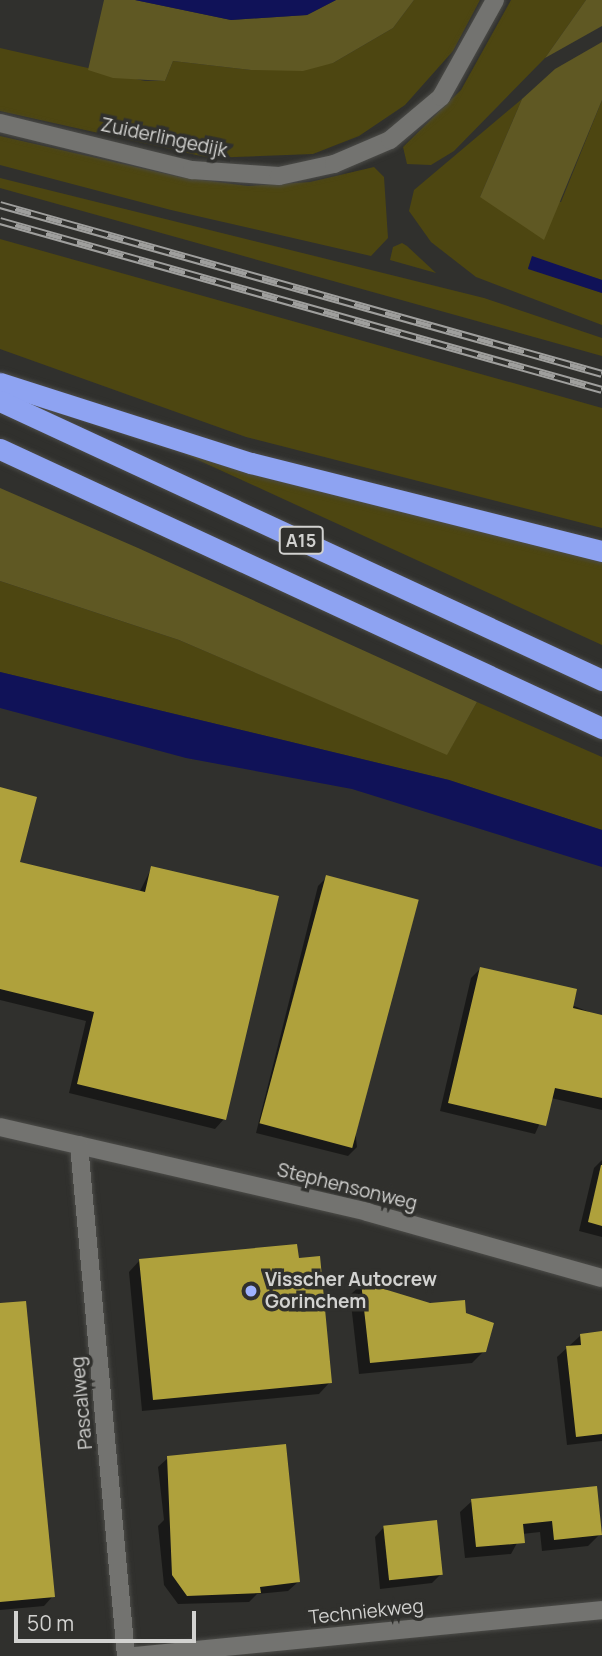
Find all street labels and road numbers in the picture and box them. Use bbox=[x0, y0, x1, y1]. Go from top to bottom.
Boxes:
street label: Zuiderlingedijk bbox=[99, 113, 229, 163]
road number: A15 bbox=[278, 526, 324, 554]
street label: Stephensonweg bbox=[275, 1159, 419, 1215]
street label: Pascalweg bbox=[67, 1355, 97, 1451]
street label: Techniekweg bbox=[307, 1595, 425, 1629]

